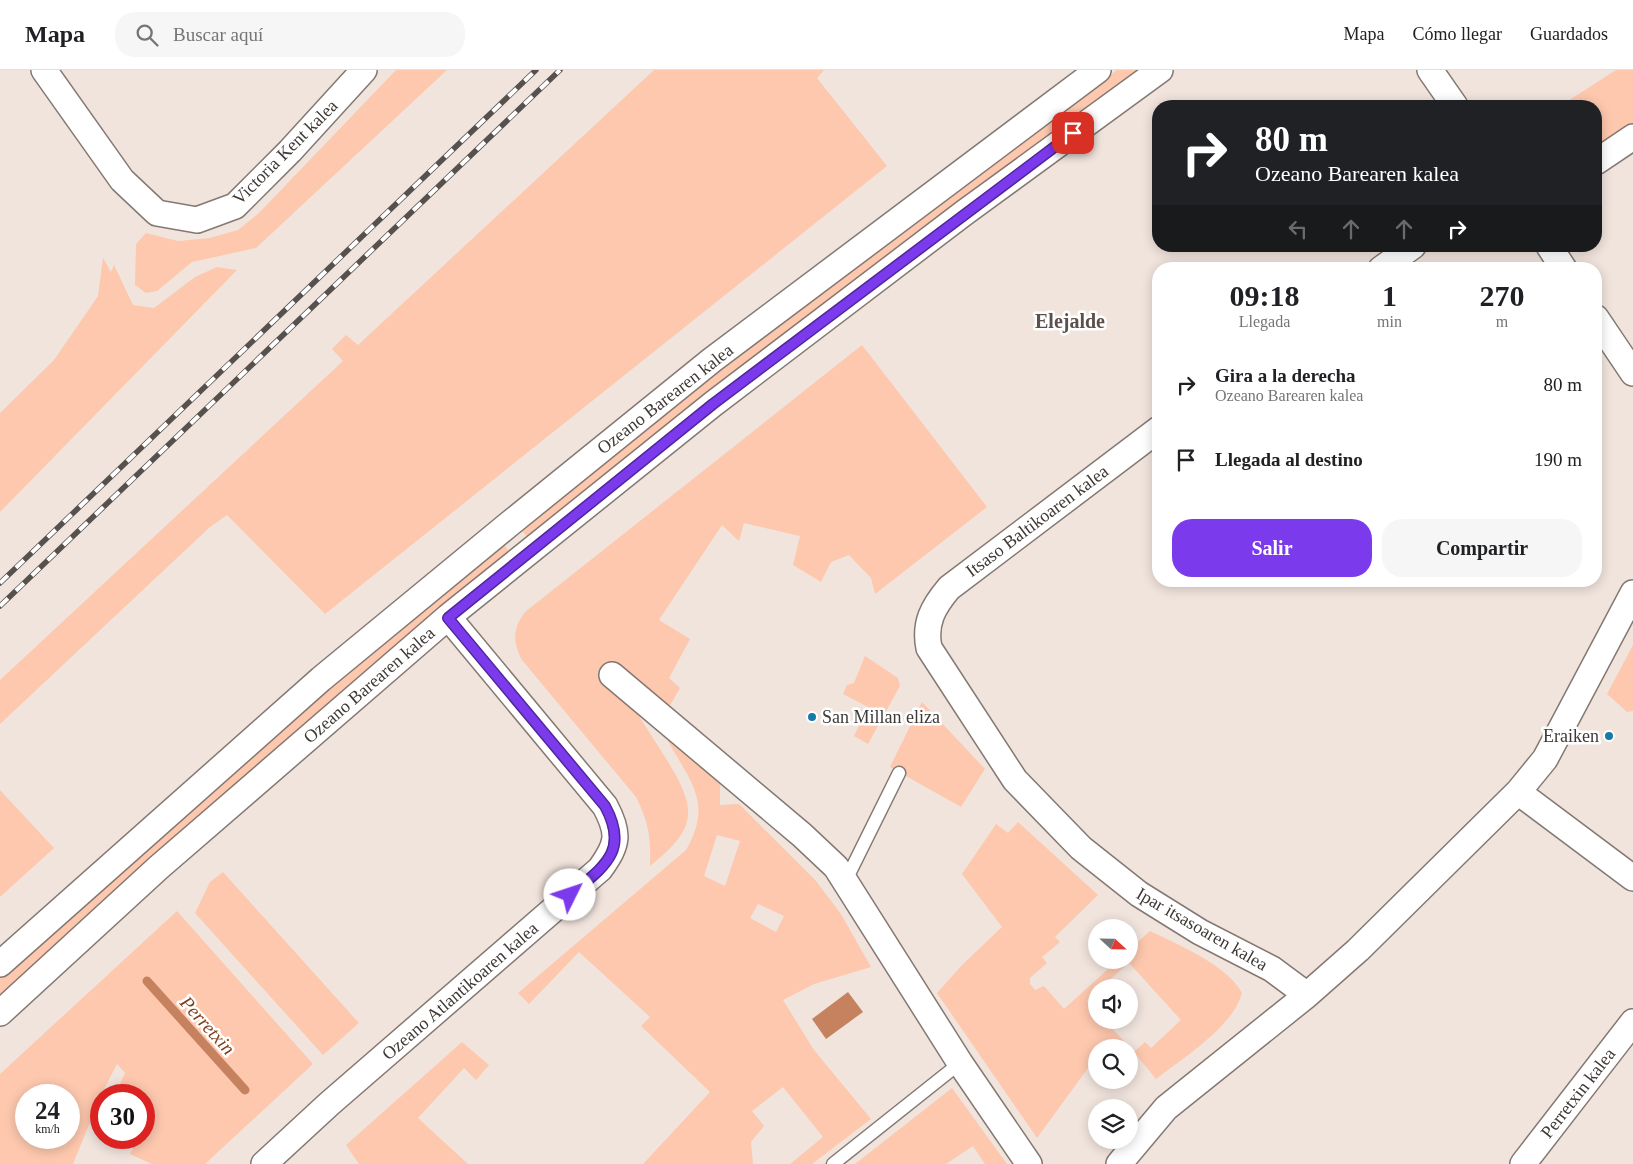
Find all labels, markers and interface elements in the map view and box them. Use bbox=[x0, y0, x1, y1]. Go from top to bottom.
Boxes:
search box bbox=[115, 12, 465, 57]
text: Mapa bbox=[25, 21, 85, 47]
icon: search bbox=[133, 21, 161, 49]
text: Buscar aquí bbox=[173, 24, 263, 45]
text: Mapa bbox=[1344, 24, 1385, 44]
text: Cómo llegar bbox=[1413, 24, 1502, 44]
text: Guardados bbox=[1530, 24, 1608, 44]
street label: Victoria Kent kalea bbox=[228, 95, 342, 209]
pin bbox=[1052, 112, 1094, 154]
icon: arrive bbox=[1059, 119, 1087, 147]
icon: right bbox=[1172, 120, 1237, 185]
text: 80 m bbox=[1255, 120, 1328, 159]
text: Ozeano Barearen kalea bbox=[1255, 161, 1459, 186]
icon: left bbox=[1284, 215, 1312, 243]
icon: ahead bbox=[1337, 215, 1365, 243]
icon: ahead bbox=[1390, 215, 1418, 243]
icon: right bbox=[1443, 215, 1471, 243]
text: 09:18 bbox=[1230, 279, 1300, 312]
text: 1 bbox=[1382, 279, 1397, 312]
text: 270 bbox=[1479, 279, 1524, 312]
district label: Elejalde bbox=[1035, 310, 1105, 333]
text: Llegada bbox=[1239, 313, 1290, 330]
text: min bbox=[1377, 313, 1402, 330]
text: m bbox=[1496, 313, 1508, 330]
street label: Ozeano Barearen kalea bbox=[593, 340, 737, 458]
text: Gira a la derecha bbox=[1215, 365, 1356, 386]
icon: right bbox=[1172, 371, 1200, 399]
text: 80 m bbox=[1543, 374, 1582, 395]
text: Ozeano Barearen kalea bbox=[1215, 387, 1363, 404]
icon: arrive bbox=[1172, 446, 1200, 474]
text: Llegada al destino bbox=[1215, 449, 1363, 470]
text: 190 m bbox=[1534, 449, 1582, 470]
street label: Itsaso Baltikoaren kalea bbox=[962, 461, 1112, 581]
button: Salir bbox=[1172, 519, 1372, 577]
button: Compartir bbox=[1382, 519, 1582, 577]
street label: Ozeano Barearen kalea bbox=[299, 623, 439, 747]
place label: San Millan eliza bbox=[822, 707, 940, 727]
marker: San Millan eliza bbox=[806, 711, 818, 723]
place label: Eraiken bbox=[1543, 726, 1599, 746]
marker: Eraiken bbox=[1603, 730, 1615, 742]
position arrow bbox=[543, 868, 595, 920]
street label: Ipar itsasoaren kalea bbox=[1133, 883, 1271, 975]
street label: Ozeano Atlantikoaren kalea bbox=[378, 918, 542, 1064]
north arrow bbox=[1088, 919, 1138, 969]
map controls bbox=[1088, 919, 1138, 1149]
button: sound bbox=[1088, 979, 1138, 1029]
water label: Perretxin bbox=[175, 991, 239, 1059]
button: search bbox=[1088, 1039, 1138, 1089]
street label: Perretxin kalea bbox=[1537, 1044, 1619, 1142]
speed limit sign: 30 bbox=[90, 1084, 155, 1149]
text: 24 bbox=[35, 1097, 60, 1124]
button: layers bbox=[1088, 1099, 1138, 1149]
text: km/h bbox=[35, 1122, 60, 1136]

